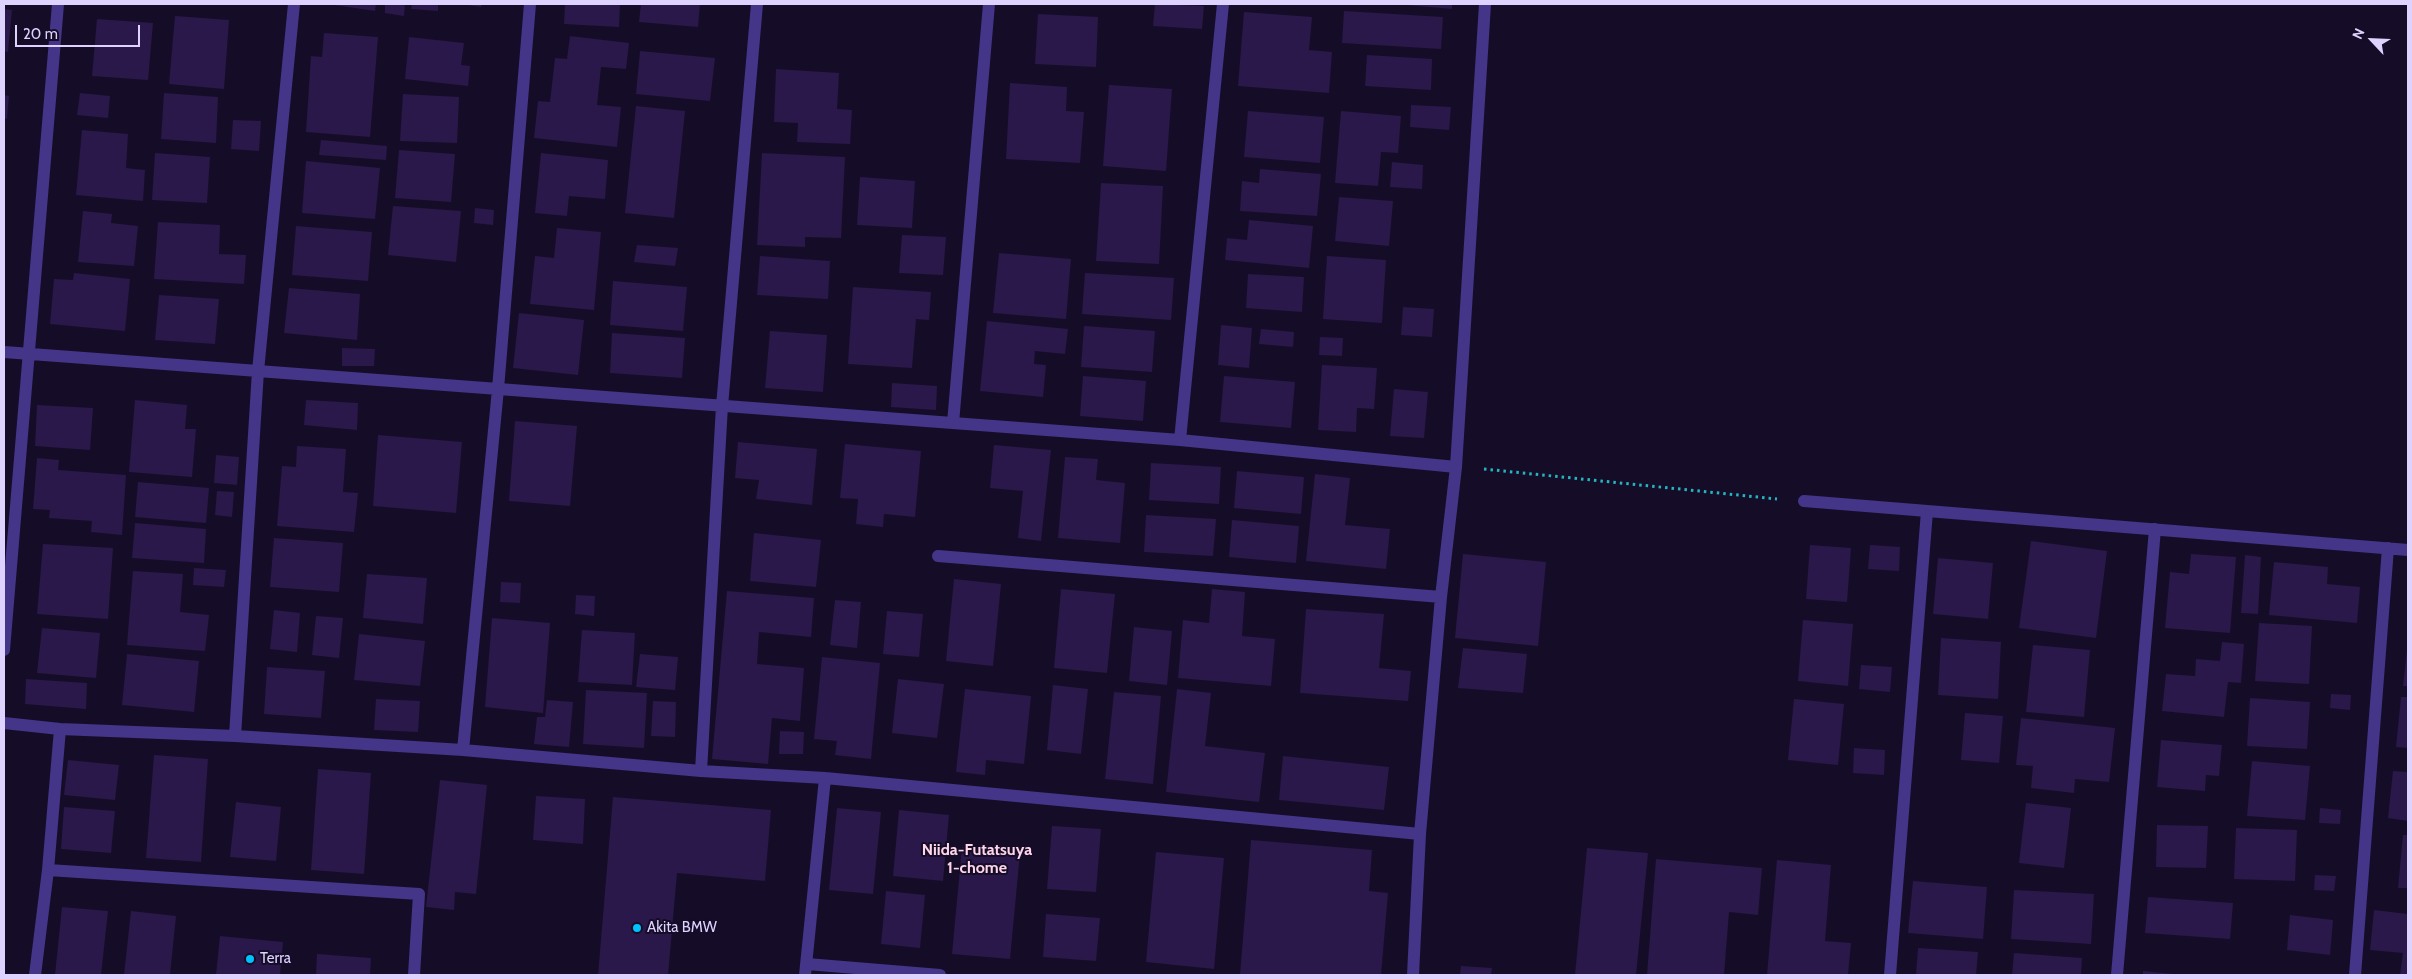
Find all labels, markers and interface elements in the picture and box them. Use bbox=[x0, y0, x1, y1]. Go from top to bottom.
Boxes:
scale bar bbox=[18, 15, 142, 47]
north arrow bbox=[2347, 15, 2397, 65]
text: 20 m bbox=[23, 25, 58, 43]
text: N bbox=[2348, 25, 2369, 42]
district label: Niida-Futatsuya 1-chome bbox=[922, 840, 1032, 878]
place label: Akita BMW bbox=[647, 919, 717, 937]
marker: Akita BMW bbox=[631, 922, 643, 934]
place label: Terra bbox=[260, 950, 291, 968]
marker: Terra bbox=[244, 953, 256, 965]

